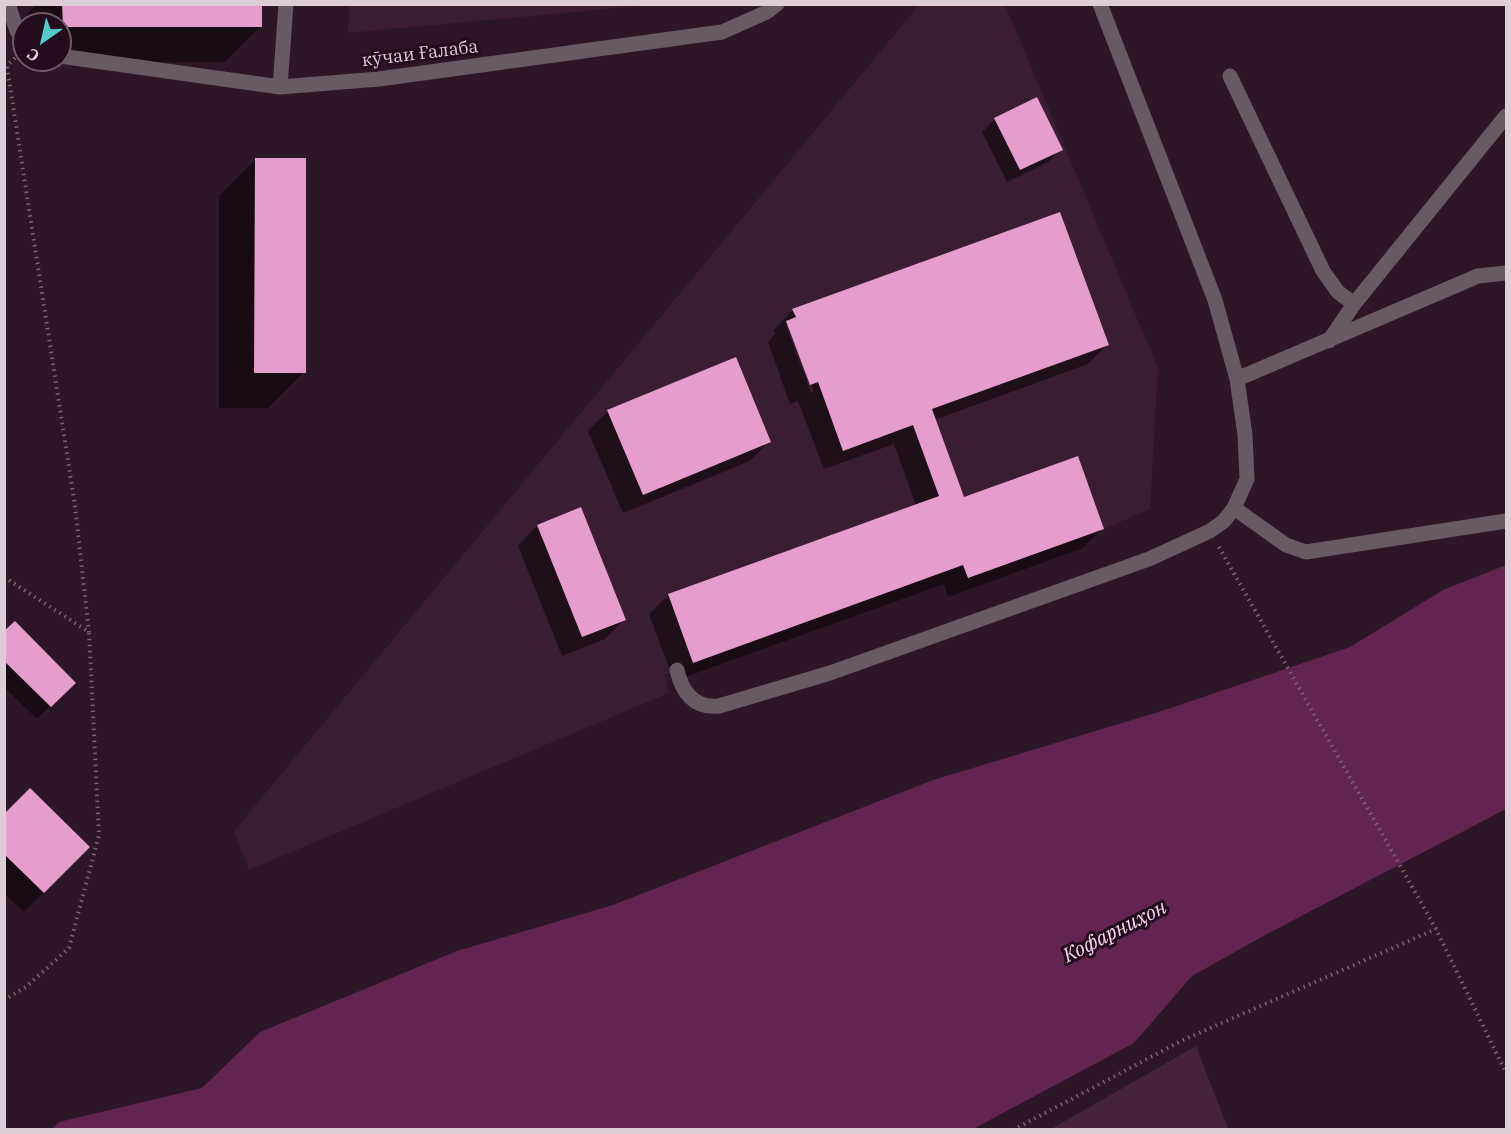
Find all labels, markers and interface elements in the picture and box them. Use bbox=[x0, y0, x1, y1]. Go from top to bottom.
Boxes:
north arrow bbox=[12, 12, 72, 72]
street label: кӯчаи Ғалаба bbox=[360, 36, 480, 72]
text: С bbox=[23, 44, 43, 67]
water label: Кофарниҳон bbox=[1059, 896, 1171, 968]

